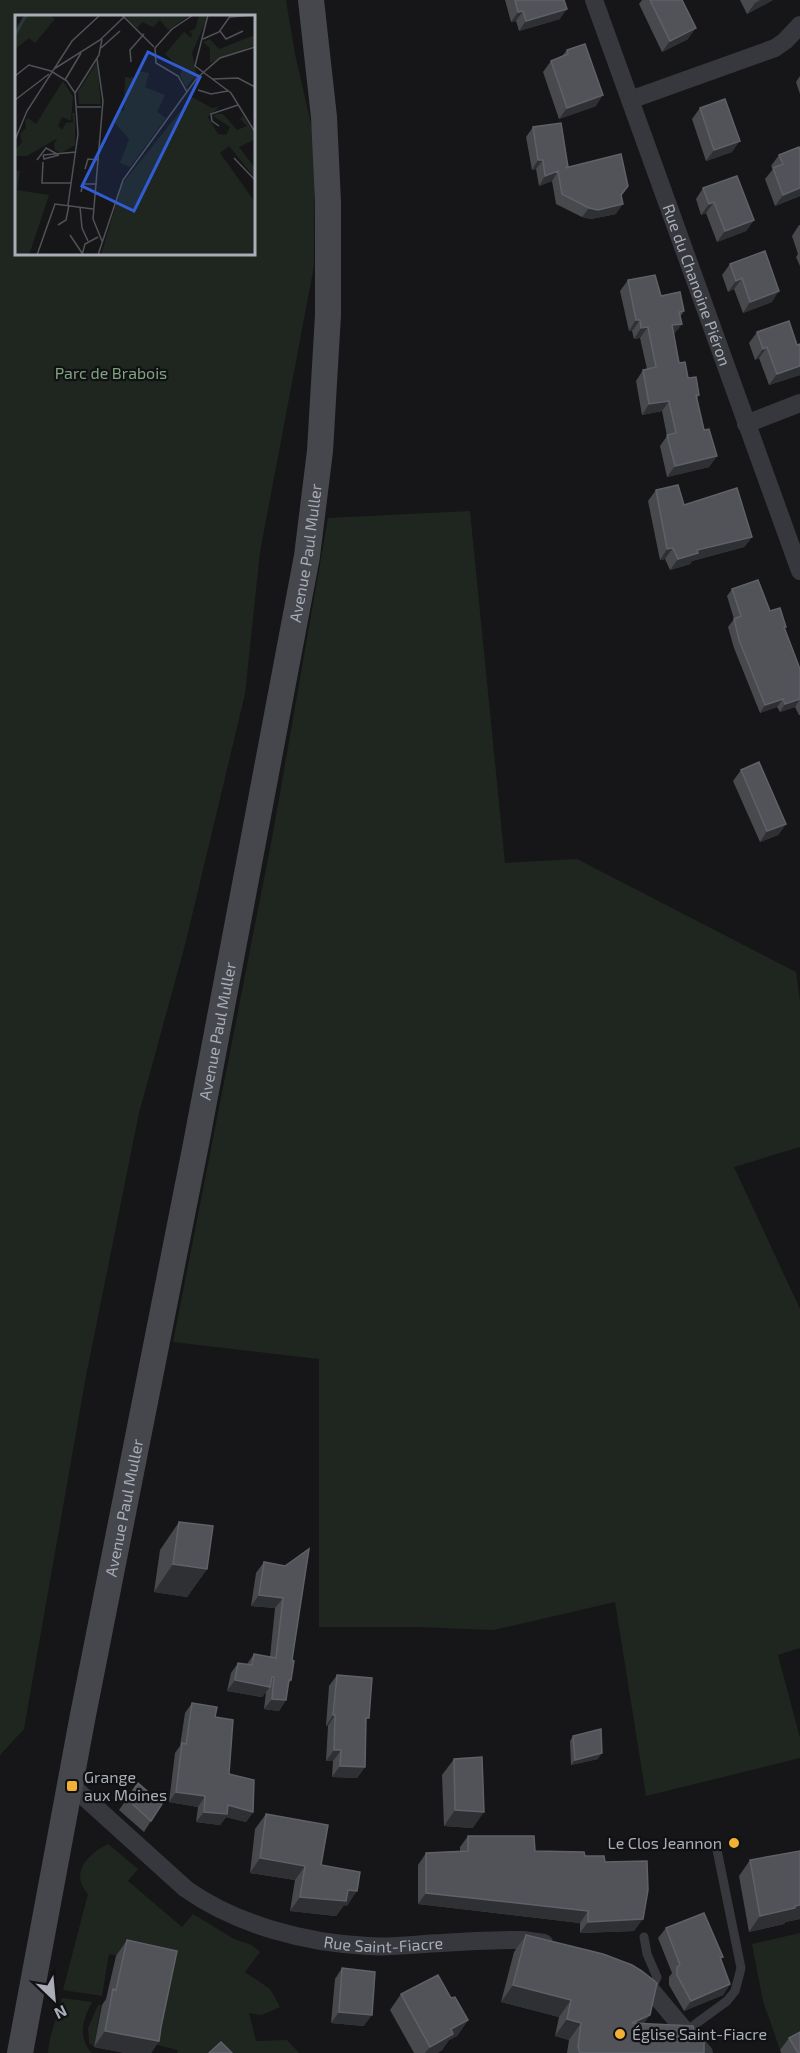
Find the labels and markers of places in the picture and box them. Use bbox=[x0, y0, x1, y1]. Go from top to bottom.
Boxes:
place label: Grange aux Moines bbox=[84, 1767, 167, 1804]
marker: Grange aux Moines bbox=[65, 1779, 79, 1793]
place label: Le Clos Jeannon bbox=[608, 1833, 722, 1852]
marker: Le Clos Jeannon bbox=[727, 1836, 741, 1850]
place label: Église Saint-Fiacre bbox=[632, 2024, 767, 2043]
marker: Église Saint-Fiacre bbox=[613, 2027, 627, 2041]

